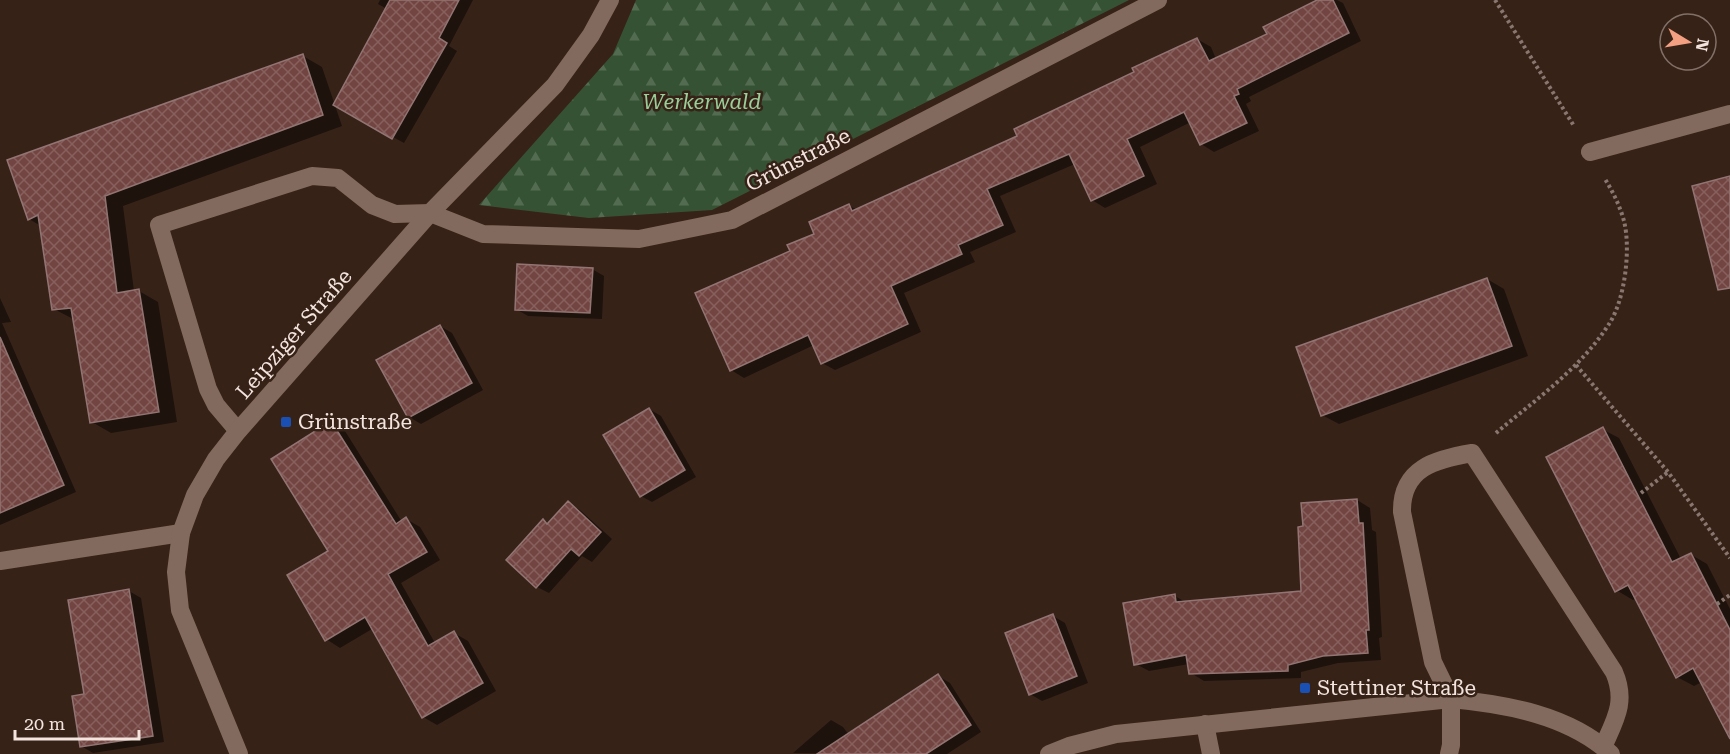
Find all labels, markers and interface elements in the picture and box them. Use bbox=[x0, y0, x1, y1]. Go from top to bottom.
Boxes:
north arrow bbox=[1658, 12, 1718, 72]
text: N bbox=[1692, 37, 1713, 53]
park label: Werkerwald bbox=[643, 90, 761, 114]
street label: Grünstraße bbox=[742, 123, 854, 197]
street label: Leipziger Straße bbox=[231, 264, 357, 404]
place label: Grünstraße bbox=[298, 410, 412, 434]
marker: Grünstraße bbox=[279, 415, 293, 429]
place label: Stettiner Straße bbox=[1317, 676, 1476, 700]
marker: Stettiner Straße bbox=[1298, 681, 1312, 695]
scale bar bbox=[15, 703, 140, 741]
text: 20 m bbox=[24, 713, 65, 734]

